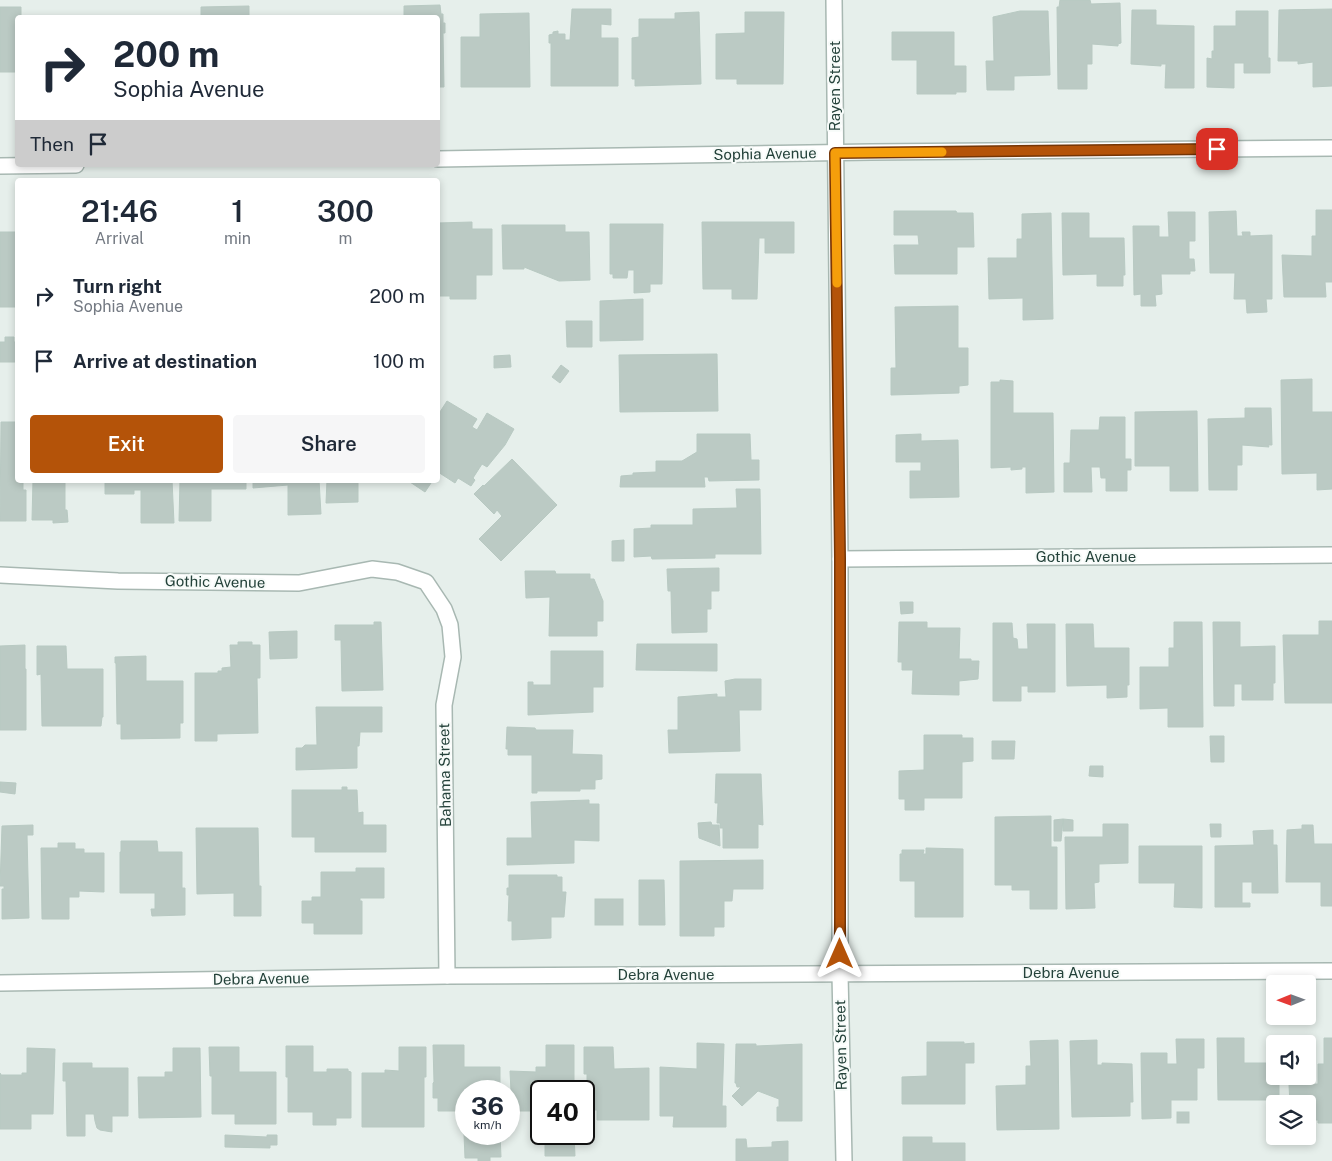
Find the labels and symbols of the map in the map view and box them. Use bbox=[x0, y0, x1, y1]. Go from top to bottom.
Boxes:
street label: Rayen Street bbox=[826, 41, 843, 131]
pin bbox=[1196, 128, 1238, 170]
street label: Sophia Avenue bbox=[713, 144, 817, 163]
street label: Gothic Avenue bbox=[1036, 548, 1136, 565]
street label: Gothic Avenue bbox=[165, 572, 265, 591]
street label: Bahama Street bbox=[435, 723, 454, 827]
position arrow bbox=[813, 927, 865, 979]
street label: Debra Avenue bbox=[1023, 964, 1119, 981]
street label: Debra Avenue bbox=[618, 966, 714, 983]
street label: Debra Avenue bbox=[212, 969, 310, 988]
north arrow bbox=[1266, 975, 1316, 1025]
street label: Rayen Street bbox=[831, 999, 850, 1090]
speed limit sign: 40 bbox=[530, 1080, 595, 1145]

